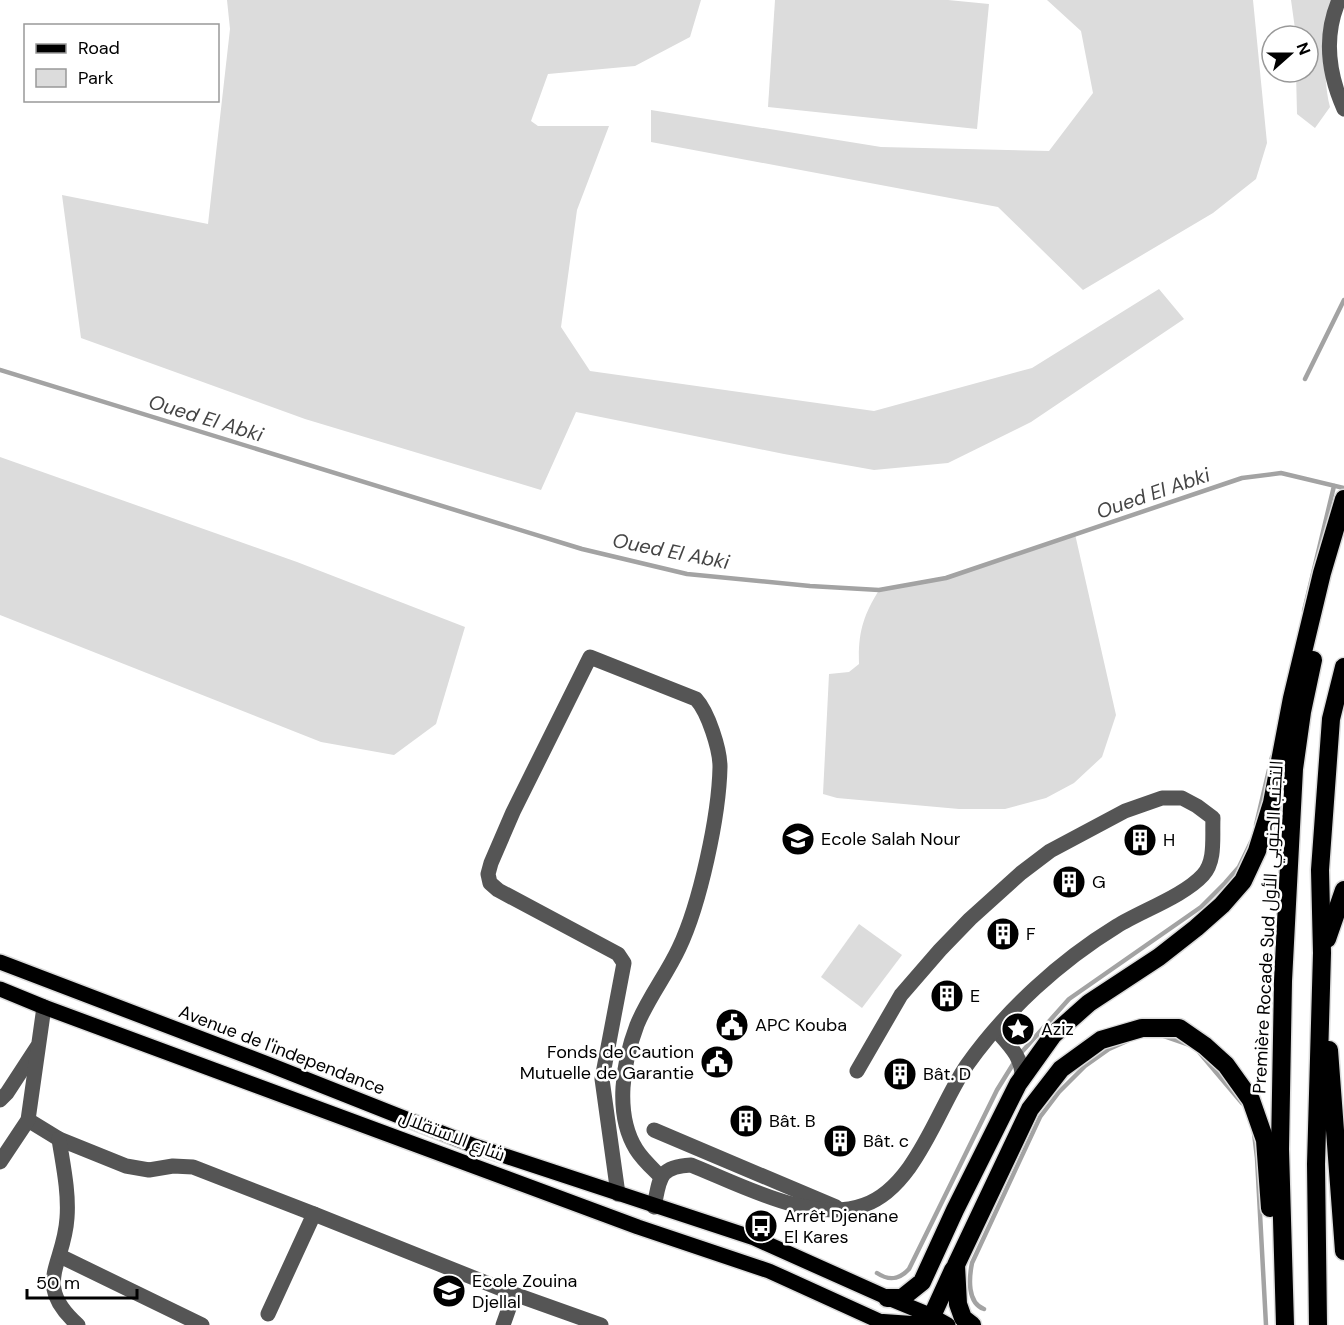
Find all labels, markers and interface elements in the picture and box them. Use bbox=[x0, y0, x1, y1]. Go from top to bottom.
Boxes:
legend bbox=[24, 24, 219, 102]
north arrow bbox=[1260, 24, 1320, 84]
text: Road bbox=[78, 36, 120, 60]
text: N bbox=[1292, 40, 1315, 58]
text: Park bbox=[78, 66, 114, 90]
water label: Oued El Abki bbox=[146, 388, 268, 448]
water label: Oued El Abki bbox=[1093, 461, 1214, 525]
water label: Oued El Abki bbox=[610, 527, 733, 575]
street label: Première Rocade Sud التجنب الجنوبي الأول bbox=[1247, 760, 1291, 1094]
school or university icon: Ecole Salah Nour bbox=[780, 821, 816, 857]
building icon: H bbox=[1122, 822, 1158, 858]
place label: Ecole Salah Nour bbox=[821, 827, 961, 851]
place label: H bbox=[1163, 828, 1175, 852]
building icon: G bbox=[1051, 864, 1087, 900]
place label: G bbox=[1092, 870, 1106, 894]
building icon: F bbox=[985, 916, 1021, 952]
place label: F bbox=[1026, 922, 1036, 946]
building icon: E bbox=[929, 978, 965, 1014]
place label: E bbox=[970, 984, 980, 1008]
street label: Avenue de l'independance bbox=[175, 1000, 389, 1100]
public building icon: APC Kouba bbox=[714, 1007, 750, 1043]
place icon: Aziz bbox=[1000, 1011, 1036, 1047]
place label: APC Kouba bbox=[755, 1013, 847, 1037]
place label: Aziz bbox=[1041, 1017, 1074, 1041]
place label: Fonds de Caution Mutuelle de Garantie bbox=[520, 1040, 694, 1085]
public building icon: Fonds de Caution Mutuelle de Garantie bbox=[699, 1044, 735, 1080]
building icon: Bât. D bbox=[882, 1056, 918, 1092]
place label: Bât. D bbox=[923, 1062, 971, 1086]
building icon: Bât. B bbox=[728, 1103, 764, 1139]
street label: شارع الاستقلال bbox=[395, 1105, 509, 1167]
place label: Bât. B bbox=[769, 1109, 816, 1133]
building icon: Bât. c bbox=[822, 1123, 858, 1159]
place label: Bât. c bbox=[863, 1129, 909, 1153]
place label: Arrêt Djenane El Kares bbox=[784, 1204, 898, 1249]
bus stop icon: Arrêt Djenane El Kares bbox=[743, 1208, 779, 1244]
scale bar bbox=[27, 1262, 136, 1300]
place label: Ecole Zouina Djellal bbox=[472, 1269, 577, 1314]
text: 50 m bbox=[36, 1271, 80, 1295]
school or university icon: Ecole Zouina Djellal bbox=[431, 1273, 467, 1309]

